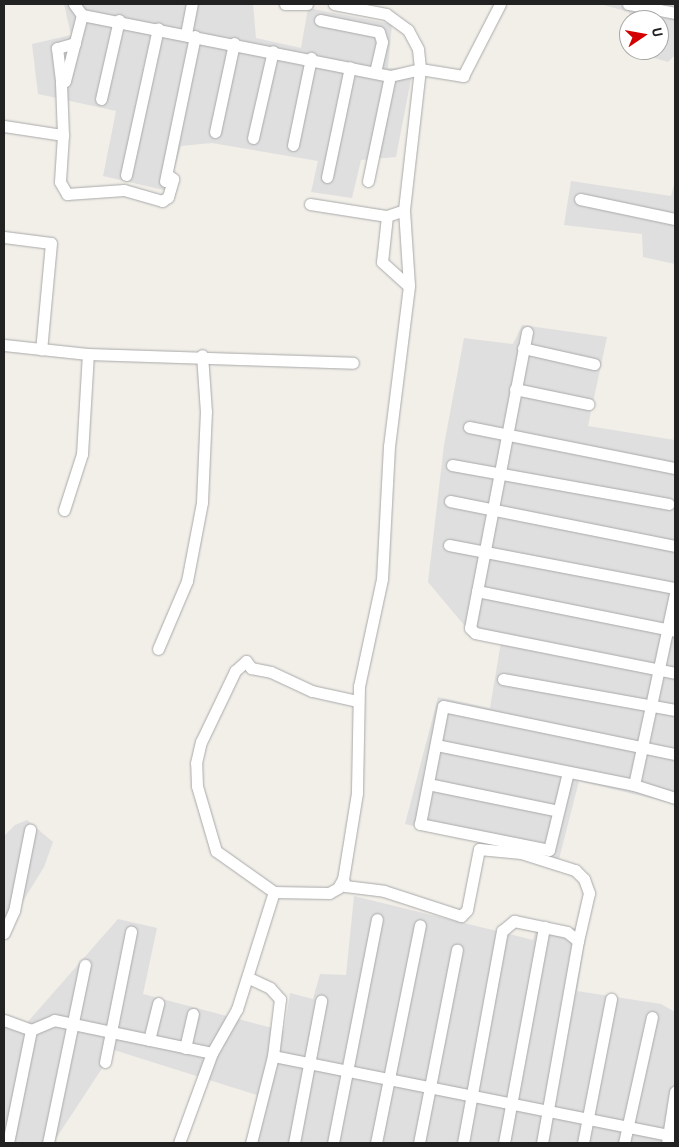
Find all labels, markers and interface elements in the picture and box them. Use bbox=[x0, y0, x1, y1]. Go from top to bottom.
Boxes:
north arrow bbox=[619, 10, 669, 60]
text: U bbox=[647, 25, 669, 39]

